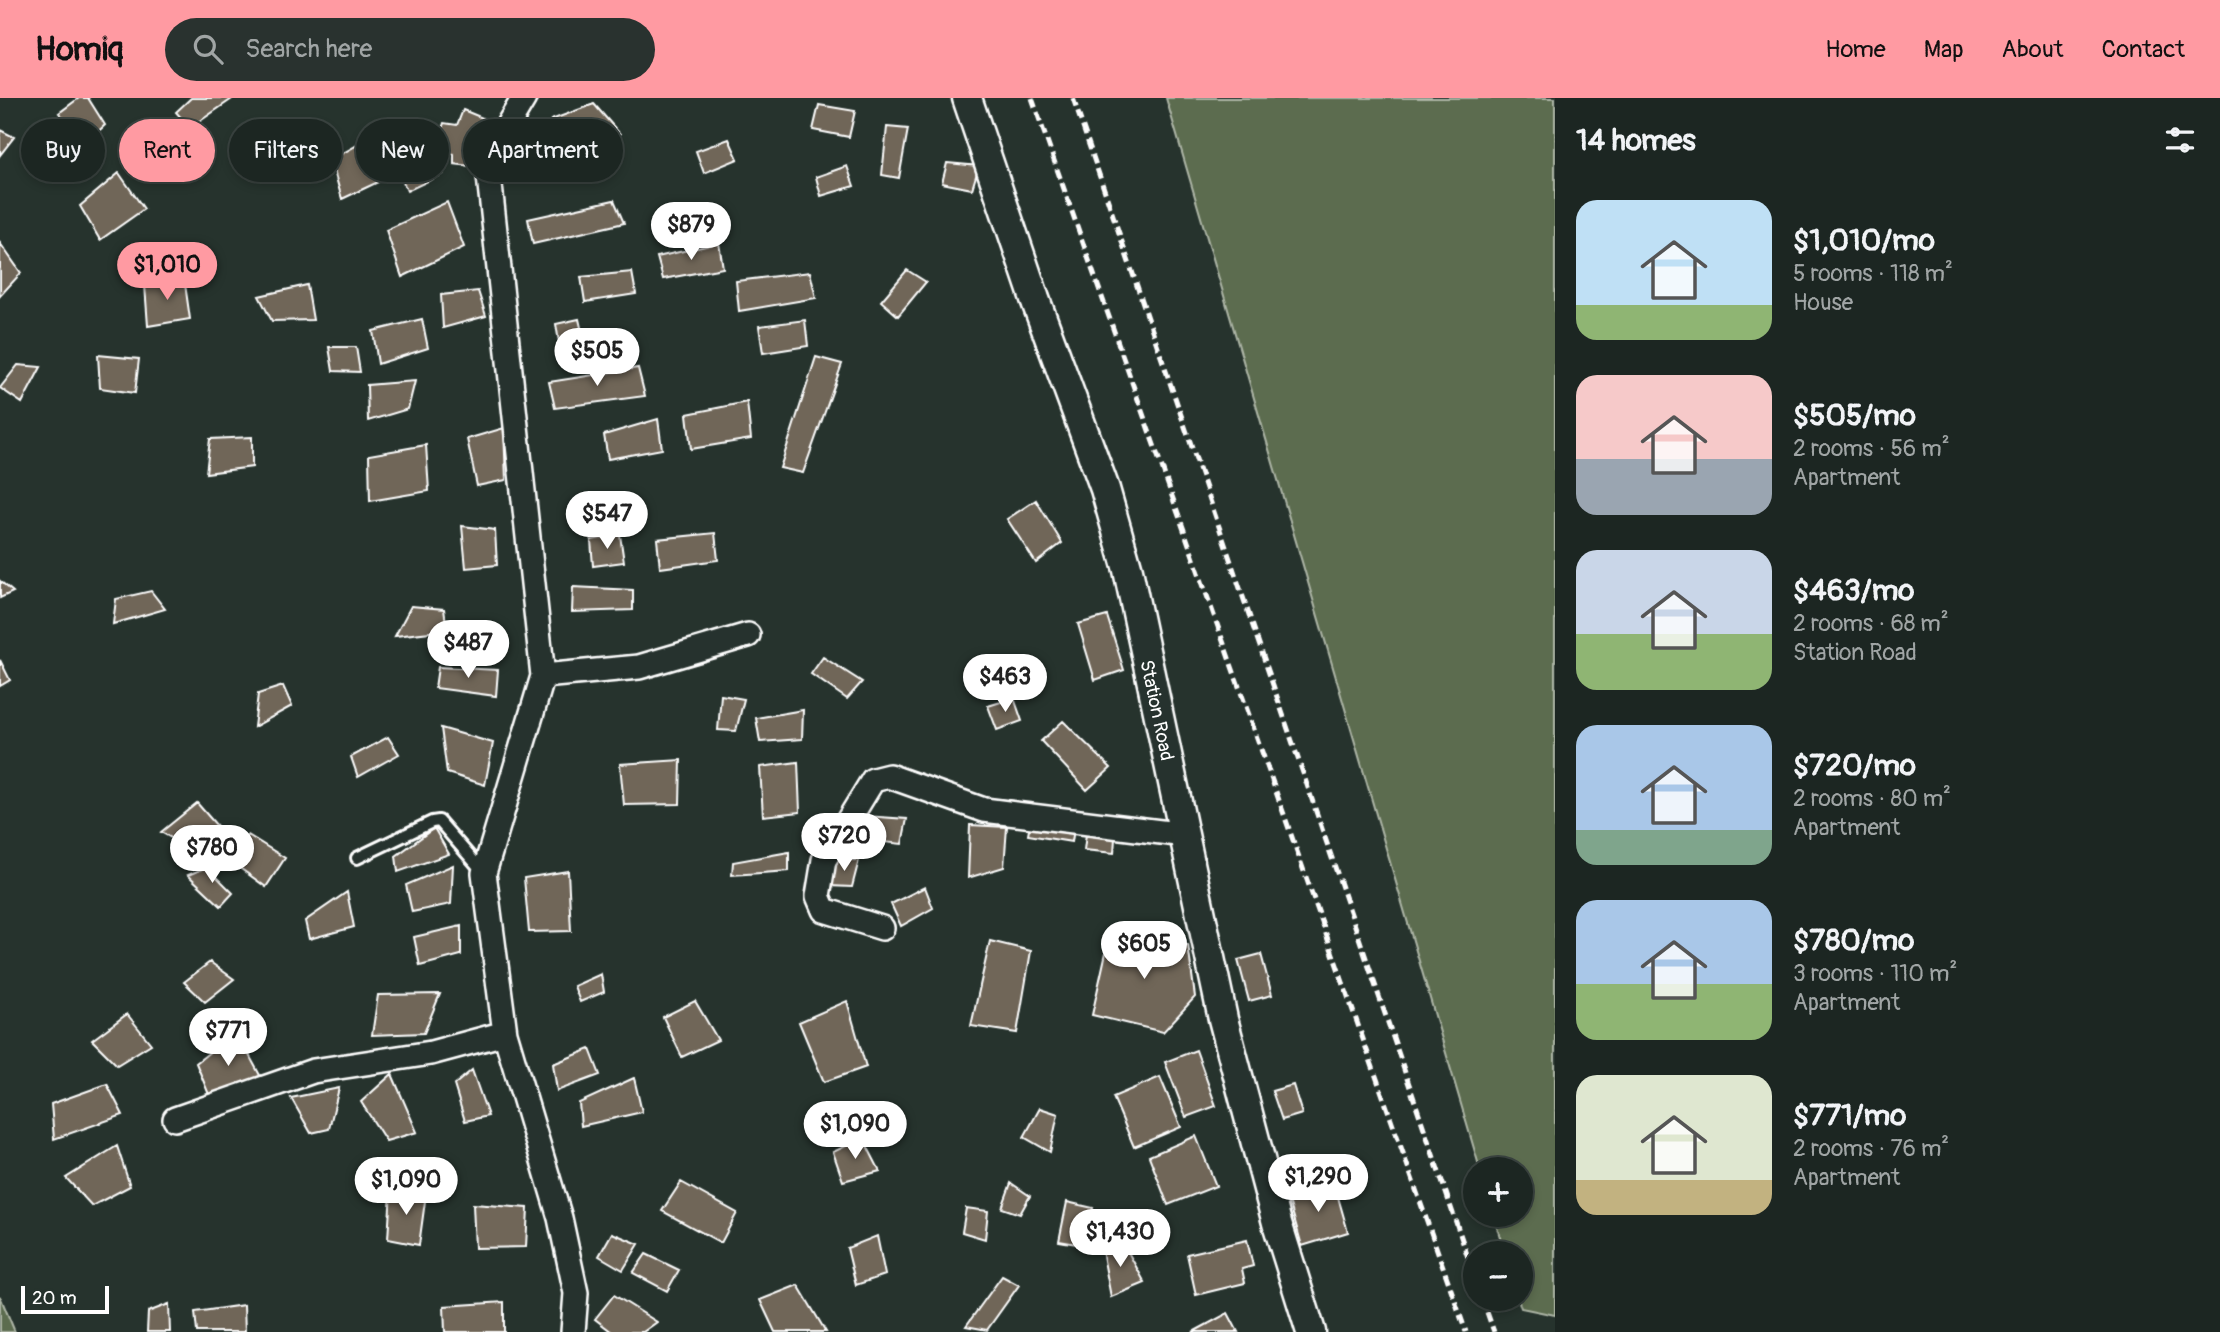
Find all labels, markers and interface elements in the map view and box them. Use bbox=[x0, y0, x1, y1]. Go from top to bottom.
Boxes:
search box bbox=[165, 18, 655, 81]
text: Homiq bbox=[35, 29, 123, 70]
icon: search bbox=[189, 30, 227, 68]
text: Search here bbox=[245, 33, 372, 65]
text: Home bbox=[1825, 35, 1886, 64]
text: Map bbox=[1924, 35, 1964, 64]
text: About bbox=[2002, 35, 2064, 64]
text: Contact bbox=[2102, 35, 2185, 64]
chip: Buy bbox=[21, 119, 105, 182]
chip: Rent bbox=[119, 119, 215, 182]
chip: Filters bbox=[229, 119, 342, 182]
chip: New bbox=[356, 119, 449, 182]
chip: Apartment bbox=[463, 119, 623, 182]
icon: filters bbox=[2161, 121, 2199, 159]
text: 14 homes bbox=[1576, 122, 1696, 159]
pin: $879 bbox=[650, 202, 732, 262]
text: $879 bbox=[667, 210, 715, 239]
text: $1,010/mo bbox=[1793, 222, 1935, 259]
icon: home bbox=[1632, 228, 1716, 312]
pin: $1,010 bbox=[110, 242, 224, 302]
text: $1,010 bbox=[133, 250, 201, 279]
text: 5 rooms · 118 m² bbox=[1793, 259, 1953, 288]
text: House bbox=[1793, 288, 1853, 317]
pin: $505 bbox=[556, 328, 638, 388]
text: $505 bbox=[570, 336, 624, 365]
text: $505/mo bbox=[1793, 397, 1916, 434]
icon: home bbox=[1632, 403, 1716, 487]
text: 2 rooms · 56 m² bbox=[1793, 434, 1950, 463]
text: Apartment bbox=[1793, 463, 1900, 492]
pin: $547 bbox=[566, 491, 648, 551]
text: $547 bbox=[582, 499, 632, 528]
text: $463/mo bbox=[1793, 572, 1914, 609]
icon: home bbox=[1632, 578, 1716, 662]
text: 2 rooms · 68 m² bbox=[1793, 609, 1949, 638]
pin: $487 bbox=[427, 620, 509, 680]
text: $487 bbox=[443, 628, 493, 657]
text: Station Road bbox=[1793, 638, 1917, 667]
pin: $463 bbox=[964, 654, 1046, 714]
street label: Station Road bbox=[1134, 658, 1179, 763]
text: $463 bbox=[979, 662, 1031, 691]
text: $720/mo bbox=[1793, 747, 1916, 784]
icon: home bbox=[1632, 753, 1716, 837]
text: 2 rooms · 80 m² bbox=[1793, 784, 1951, 813]
text: Apartment bbox=[1793, 813, 1900, 842]
pin: $720 bbox=[803, 814, 885, 873]
text: $720 bbox=[817, 821, 871, 850]
pin: $780 bbox=[171, 826, 253, 885]
text: $780 bbox=[186, 833, 238, 862]
pin: $605 bbox=[1103, 922, 1185, 981]
text: $780/mo bbox=[1793, 922, 1914, 959]
icon: home bbox=[1632, 928, 1716, 1012]
text: $605 bbox=[1117, 929, 1171, 958]
text: 3 rooms · 110 m² bbox=[1793, 959, 1957, 988]
text: Apartment bbox=[1793, 988, 1900, 1017]
pin: $771 bbox=[187, 1009, 269, 1068]
text: $771 bbox=[205, 1016, 251, 1045]
text: $771/mo bbox=[1793, 1097, 1906, 1134]
pin: $1,090 bbox=[798, 1102, 912, 1161]
icon: home bbox=[1632, 1103, 1716, 1187]
text: $1,090 bbox=[820, 1109, 890, 1138]
text: 2 rooms · 76 m² bbox=[1793, 1134, 1949, 1163]
pin: $1,290 bbox=[1261, 1154, 1375, 1214]
map controls bbox=[1463, 1157, 1533, 1311]
button: + bbox=[1463, 1157, 1533, 1227]
pin: $1,090 bbox=[349, 1158, 463, 1217]
text: $1,290 bbox=[1284, 1162, 1352, 1191]
text: Apartment bbox=[1793, 1163, 1900, 1192]
text: $1,090 bbox=[371, 1165, 441, 1194]
pin: $1,430 bbox=[1063, 1210, 1177, 1269]
text: $1,430 bbox=[1085, 1217, 1155, 1246]
button: − bbox=[1463, 1241, 1533, 1311]
scale bar bbox=[21, 1283, 108, 1315]
text: 20 m bbox=[32, 1286, 77, 1310]

